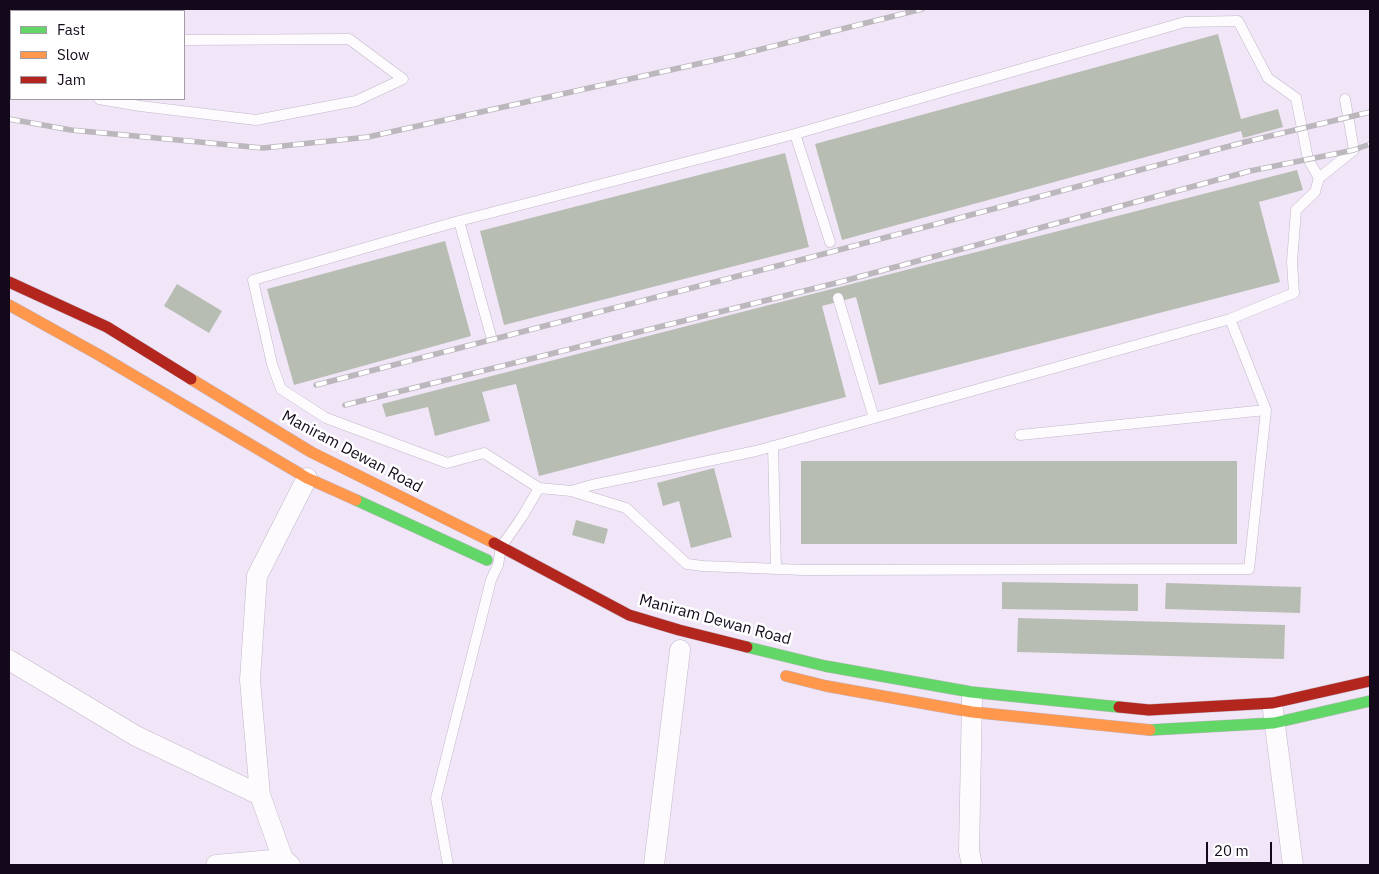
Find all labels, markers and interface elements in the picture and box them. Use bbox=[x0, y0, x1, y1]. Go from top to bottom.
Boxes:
legend bbox=[10, 10, 185, 100]
text: Fast bbox=[57, 20, 85, 39]
text: Slow bbox=[57, 45, 90, 64]
text: Jam bbox=[57, 70, 86, 89]
street label: Maniram Dewan Road bbox=[278, 407, 426, 497]
street label: Maniram Dewan Road bbox=[637, 590, 793, 650]
scale bar bbox=[1209, 832, 1275, 864]
text: 20 m bbox=[1214, 841, 1249, 860]

